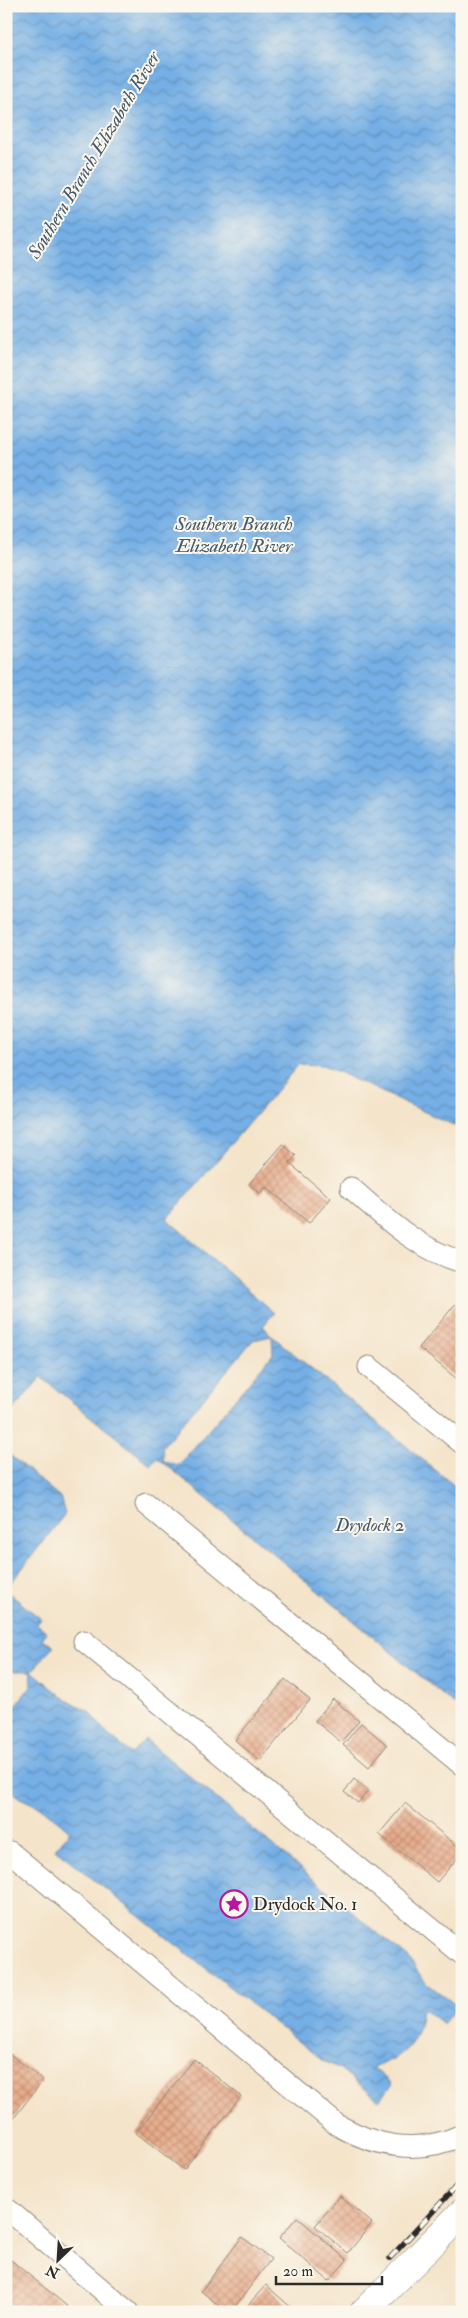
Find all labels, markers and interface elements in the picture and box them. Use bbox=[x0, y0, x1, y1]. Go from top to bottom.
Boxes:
water label: Southern Branch Elizabeth River bbox=[22, 46, 166, 264]
water label: Southern Branch Elizabeth River bbox=[174, 512, 293, 558]
water label: Drydock 2 bbox=[334, 1513, 405, 1537]
place icon: Drydock No. 1 bbox=[219, 1889, 249, 1919]
place label: Drydock No. 1 bbox=[253, 1893, 357, 1916]
north arrow bbox=[32, 2236, 82, 2286]
scale bar bbox=[276, 2253, 382, 2285]
text: N bbox=[43, 2261, 63, 2282]
text: 20 m bbox=[283, 2262, 313, 2281]

